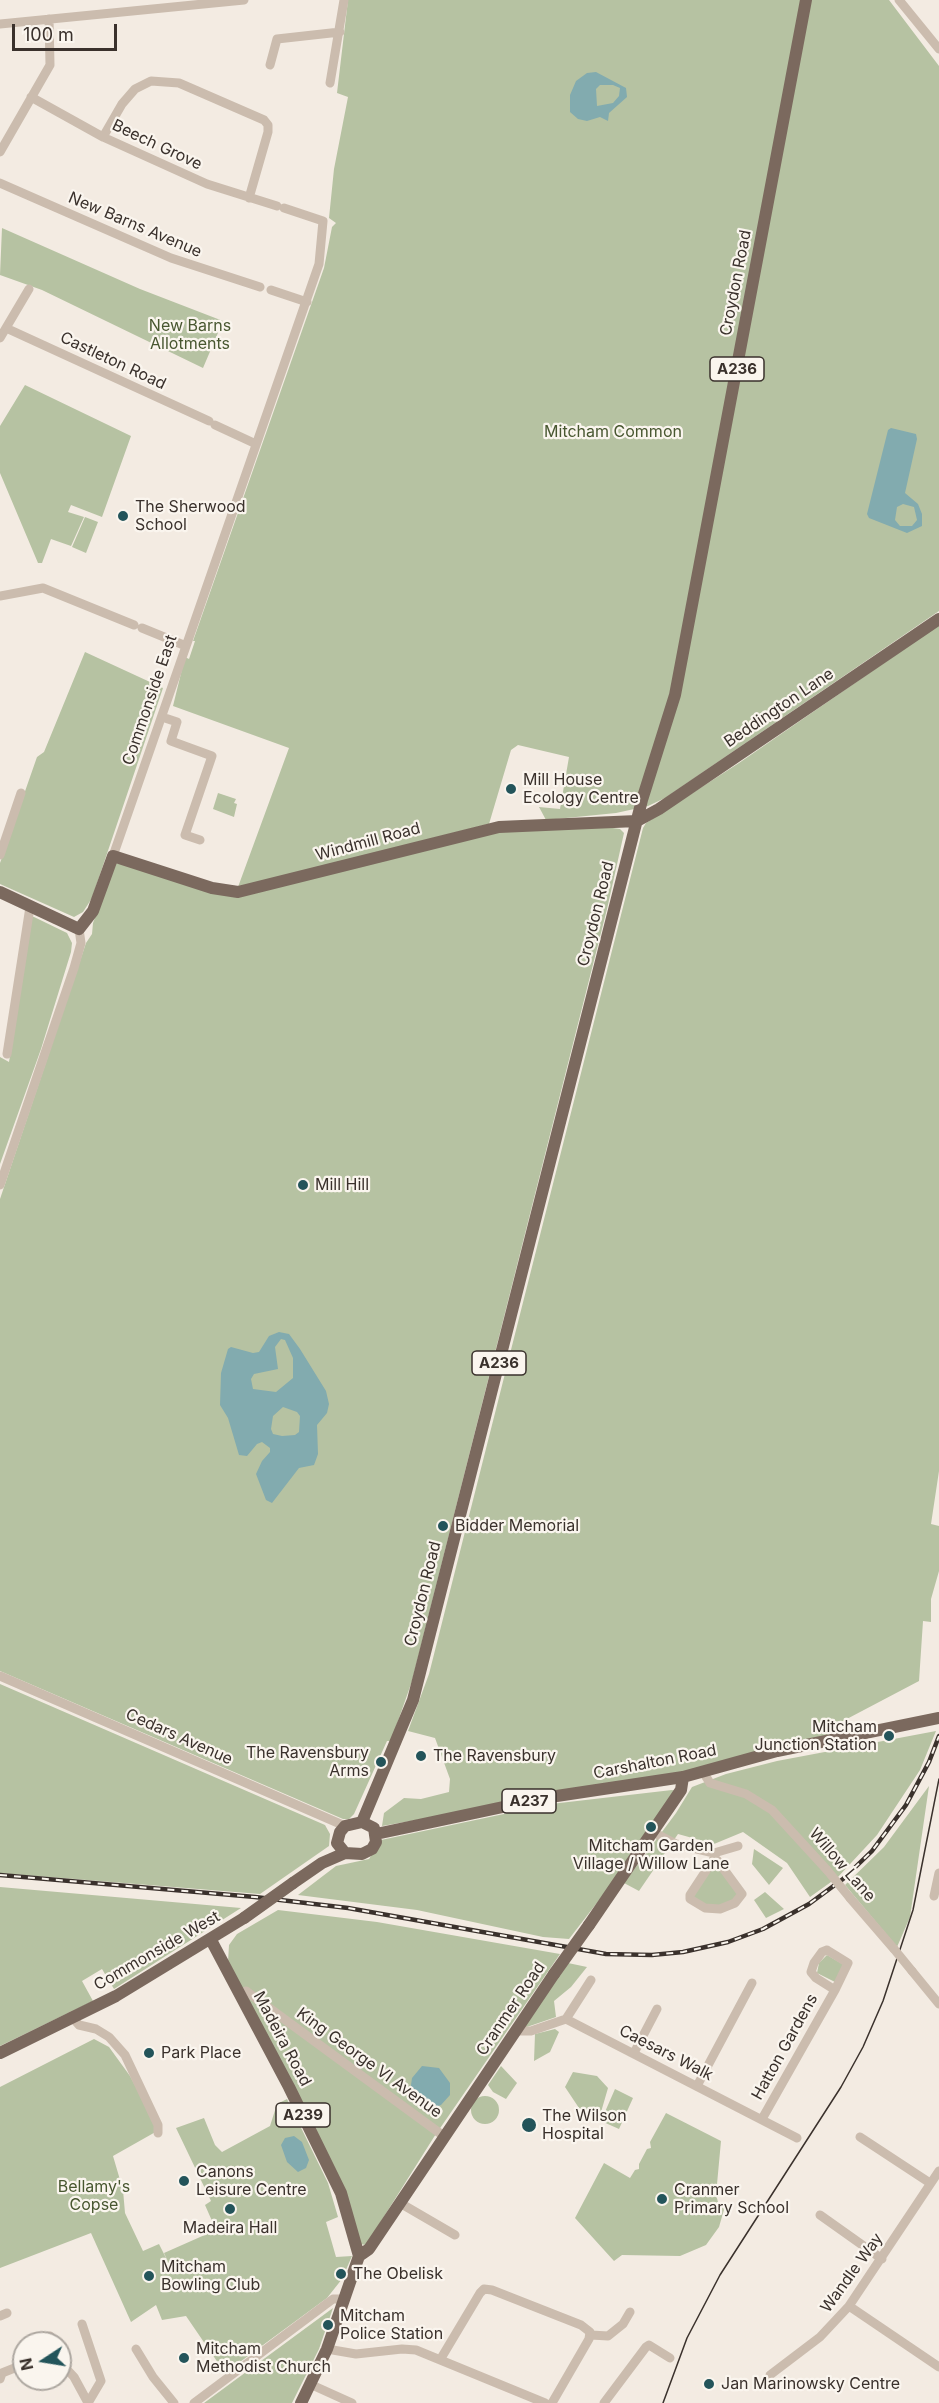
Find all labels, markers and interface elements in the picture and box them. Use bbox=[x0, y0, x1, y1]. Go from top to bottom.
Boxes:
scale bar bbox=[15, 12, 120, 50]
text: 100 m bbox=[23, 24, 74, 45]
street label: Beech Grove bbox=[109, 116, 205, 174]
street label: New Barns Avenue bbox=[65, 188, 205, 262]
street label: Croydon Road bbox=[716, 228, 756, 338]
park label: New Barns Allotments bbox=[149, 316, 231, 354]
street label: Castleton Road bbox=[57, 328, 169, 394]
road number: A236 bbox=[710, 357, 764, 381]
park label: Mitcham Common bbox=[544, 422, 682, 442]
place label: The Sherwood School bbox=[135, 497, 246, 535]
marker: The Sherwood School bbox=[116, 509, 130, 523]
street label: Commonside East bbox=[119, 632, 181, 768]
street label: Beddington Lane bbox=[721, 664, 837, 752]
place label: Mill House Ecology Centre bbox=[523, 770, 639, 808]
marker: Mill House Ecology Centre bbox=[504, 782, 518, 796]
street label: Windmill Road bbox=[314, 819, 422, 865]
street label: Croydon Road bbox=[574, 860, 618, 968]
place label: Mill Hill bbox=[315, 1175, 369, 1195]
marker: Mill Hill bbox=[296, 1178, 310, 1192]
road number: A236 bbox=[472, 1351, 526, 1375]
place label: Bidder Memorial bbox=[455, 1516, 579, 1536]
marker: Bidder Memorial bbox=[436, 1519, 450, 1533]
street label: Croydon Road bbox=[401, 1540, 445, 1648]
street label: Cedars Avenue bbox=[123, 1705, 235, 1769]
place label: Mitcham Junction Station bbox=[754, 1717, 877, 1755]
marker: Mitcham Junction Station bbox=[882, 1729, 896, 1743]
street label: Carshalton Road bbox=[592, 1741, 718, 1783]
place label: The Ravensbury Arms bbox=[246, 1743, 369, 1781]
place label: The Ravensbury bbox=[433, 1746, 556, 1766]
marker: The Ravensbury bbox=[414, 1749, 428, 1763]
marker: The Ravensbury Arms bbox=[374, 1755, 388, 1769]
road number: A237 bbox=[502, 1789, 556, 1813]
marker: Mitcham Garden Village / Willow Lane bbox=[644, 1820, 658, 1834]
street label: Willow Lane bbox=[805, 1824, 879, 1906]
place label: Mitcham Garden Village / Willow Lane bbox=[573, 1836, 729, 1874]
street label: Commonside West bbox=[91, 1907, 223, 1995]
street label: Cranmer Road bbox=[473, 1959, 549, 2059]
street label: Madeira Road bbox=[249, 1988, 315, 2090]
street label: Hatton Gardens bbox=[748, 1991, 822, 2103]
street label: King George VI Avenue bbox=[293, 2004, 445, 2122]
street label: Caesars Walk bbox=[616, 2021, 716, 2085]
place label: Park Place bbox=[161, 2043, 241, 2063]
marker: Park Place bbox=[142, 2046, 156, 2060]
road number: A239 bbox=[276, 2103, 330, 2127]
place label: The Wilson Hospital bbox=[542, 2106, 627, 2144]
marker: The Wilson Hospital bbox=[520, 2116, 538, 2134]
place label: Canons Leisure Centre bbox=[196, 2162, 307, 2200]
marker: Canons Leisure Centre bbox=[177, 2174, 191, 2188]
park label: Bellamy's Copse bbox=[58, 2177, 130, 2215]
place label: Cranmer Primary School bbox=[674, 2180, 789, 2218]
marker: Cranmer Primary School bbox=[655, 2192, 669, 2206]
marker: Madeira Hall bbox=[223, 2202, 237, 2216]
place label: Madeira Hall bbox=[183, 2218, 277, 2238]
street label: Wandle Way bbox=[817, 2230, 887, 2316]
place label: Mitcham Bowling Club bbox=[161, 2257, 260, 2295]
place label: The Obelisk bbox=[353, 2264, 443, 2284]
marker: The Obelisk bbox=[334, 2267, 348, 2281]
marker: Mitcham Bowling Club bbox=[142, 2269, 156, 2283]
place label: Mitcham Police Station bbox=[340, 2306, 443, 2344]
marker: Mitcham Police Station bbox=[321, 2318, 335, 2332]
north arrow bbox=[12, 2331, 72, 2391]
place label: Mitcham Methodist Church bbox=[196, 2339, 331, 2377]
marker: Mitcham Methodist Church bbox=[177, 2351, 191, 2365]
text: N bbox=[15, 2356, 37, 2372]
place label: Jan Marinowsky Centre bbox=[721, 2374, 900, 2394]
marker: Jan Marinowsky Centre bbox=[702, 2377, 716, 2391]

